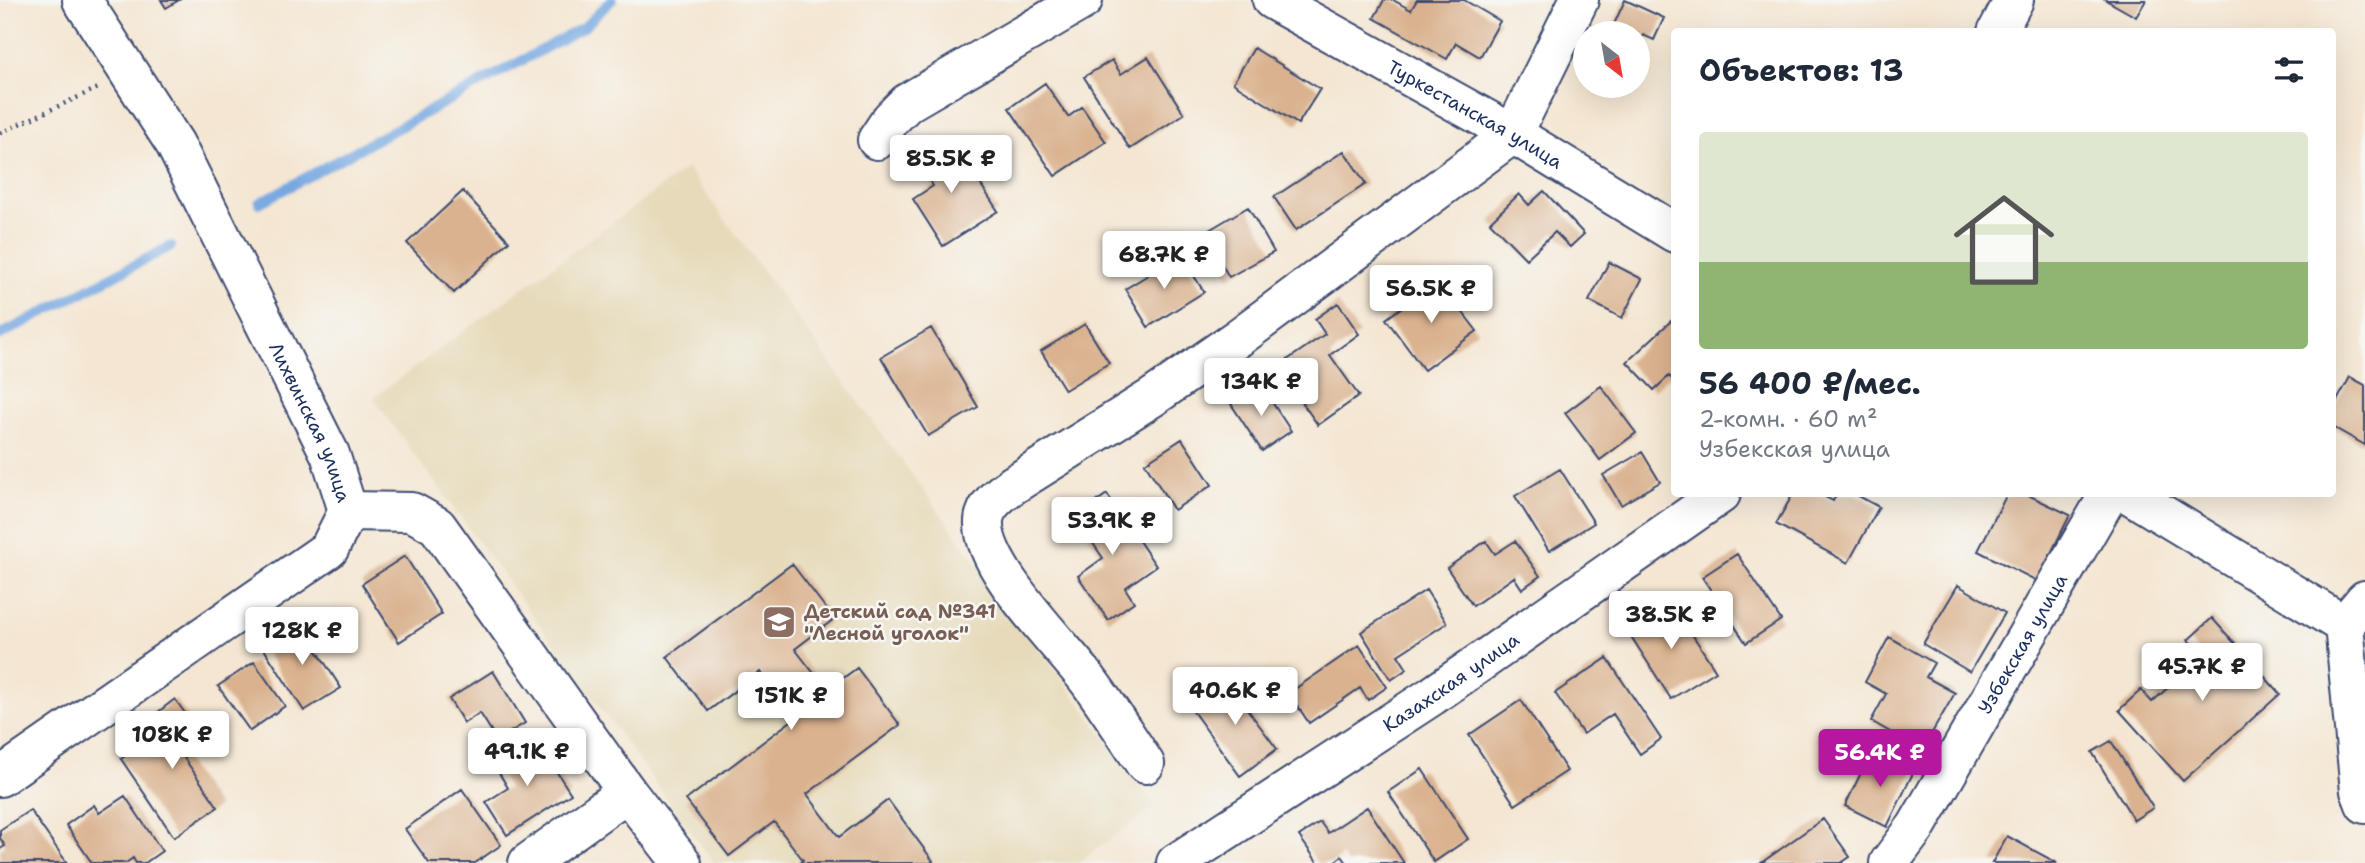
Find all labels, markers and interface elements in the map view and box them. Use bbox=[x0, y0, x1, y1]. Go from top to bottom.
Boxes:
north arrow bbox=[1573, 21, 1650, 98]
map controls bbox=[1573, 21, 1650, 98]
text: Объектов: 13 bbox=[1699, 50, 1904, 91]
icon: filters bbox=[2270, 51, 2308, 89]
street label: Туркестанская улица bbox=[1383, 55, 1567, 175]
pin: 85.5K ₽ bbox=[886, 136, 1016, 195]
text: 85.5K ₽ bbox=[906, 143, 996, 173]
icon: home bbox=[1941, 177, 2067, 303]
pin: 68.7K ₽ bbox=[1099, 232, 1229, 291]
text: 68.7K ₽ bbox=[1118, 239, 1210, 269]
pin: 56.5K ₽ bbox=[1366, 266, 1496, 325]
text: 56.5K ₽ bbox=[1386, 273, 1476, 303]
street label: Лихвинская улица bbox=[263, 338, 356, 506]
pin: 134K ₽ bbox=[1204, 358, 1318, 418]
text: 56 400 ₽/мес. bbox=[1699, 363, 1921, 404]
text: 134K ₽ bbox=[1220, 366, 1302, 396]
text: 2-комн. · 60 m² bbox=[1699, 404, 1877, 434]
text: Узбекская улица bbox=[1699, 434, 1890, 464]
pin: 53.9K ₽ bbox=[1047, 498, 1177, 557]
text: 53.9K ₽ bbox=[1068, 505, 1156, 535]
street label: Узбекская улица bbox=[1972, 569, 2073, 718]
pin: 38.5K ₽ bbox=[1606, 592, 1736, 651]
place label: Детский сад №341 "Лесной уголок" bbox=[804, 599, 996, 646]
text: 38.5K ₽ bbox=[1625, 599, 1717, 629]
school or university icon: Детский сад №341 "Лесной уголок" bbox=[760, 603, 798, 641]
pin: 128K ₽ bbox=[245, 608, 359, 667]
text: 128K ₽ bbox=[261, 615, 343, 645]
street label: Казахская улица bbox=[1378, 627, 1524, 738]
pin: 45.7K ₽ bbox=[2137, 644, 2267, 703]
text: 45.7K ₽ bbox=[2158, 651, 2246, 681]
pin: 40.6K ₽ bbox=[1170, 668, 1300, 727]
pin: 151K ₽ bbox=[734, 672, 848, 732]
text: 40.6K ₽ bbox=[1189, 675, 1281, 705]
text: 151K ₽ bbox=[754, 680, 828, 710]
pin: 108K ₽ bbox=[115, 712, 229, 771]
text: 108K ₽ bbox=[131, 719, 213, 749]
pin: 49.1K ₽ bbox=[462, 728, 592, 788]
pin: 56.4K ₽ bbox=[1815, 730, 1945, 789]
text: 49.1K ₽ bbox=[484, 736, 570, 766]
text: 56.4K ₽ bbox=[1835, 737, 1925, 767]

